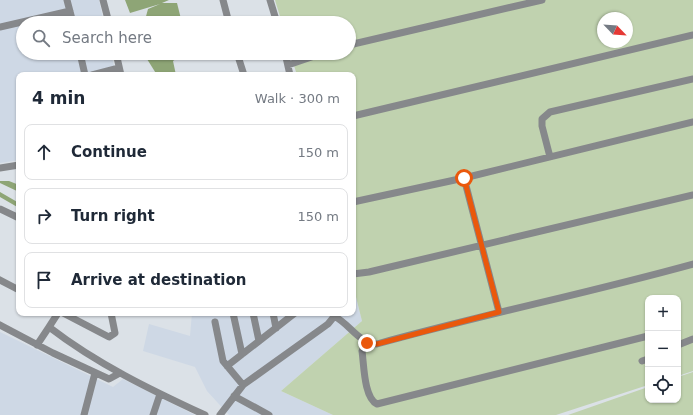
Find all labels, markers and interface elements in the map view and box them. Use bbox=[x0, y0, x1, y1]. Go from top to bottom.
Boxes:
north arrow bbox=[597, 12, 633, 48]
search box bbox=[16, 16, 356, 60]
icon: search bbox=[30, 27, 52, 49]
text: Search here bbox=[62, 29, 152, 47]
text: 4 min bbox=[32, 88, 85, 108]
text: Walk · 300 m bbox=[255, 91, 340, 106]
icon: ahead bbox=[33, 141, 55, 163]
text: Continue bbox=[71, 143, 147, 161]
text: 150 m bbox=[297, 145, 339, 160]
route start bbox=[455, 169, 473, 187]
icon: right bbox=[33, 205, 55, 227]
text: Turn right bbox=[71, 207, 155, 225]
text: 150 m bbox=[297, 209, 339, 224]
icon: arrive bbox=[33, 269, 55, 291]
text: Arrive at destination bbox=[71, 271, 246, 289]
map controls bbox=[645, 295, 681, 403]
button: + bbox=[645, 295, 681, 331]
button: − bbox=[645, 331, 681, 367]
route end bbox=[358, 334, 376, 352]
button: locate bbox=[645, 367, 681, 403]

